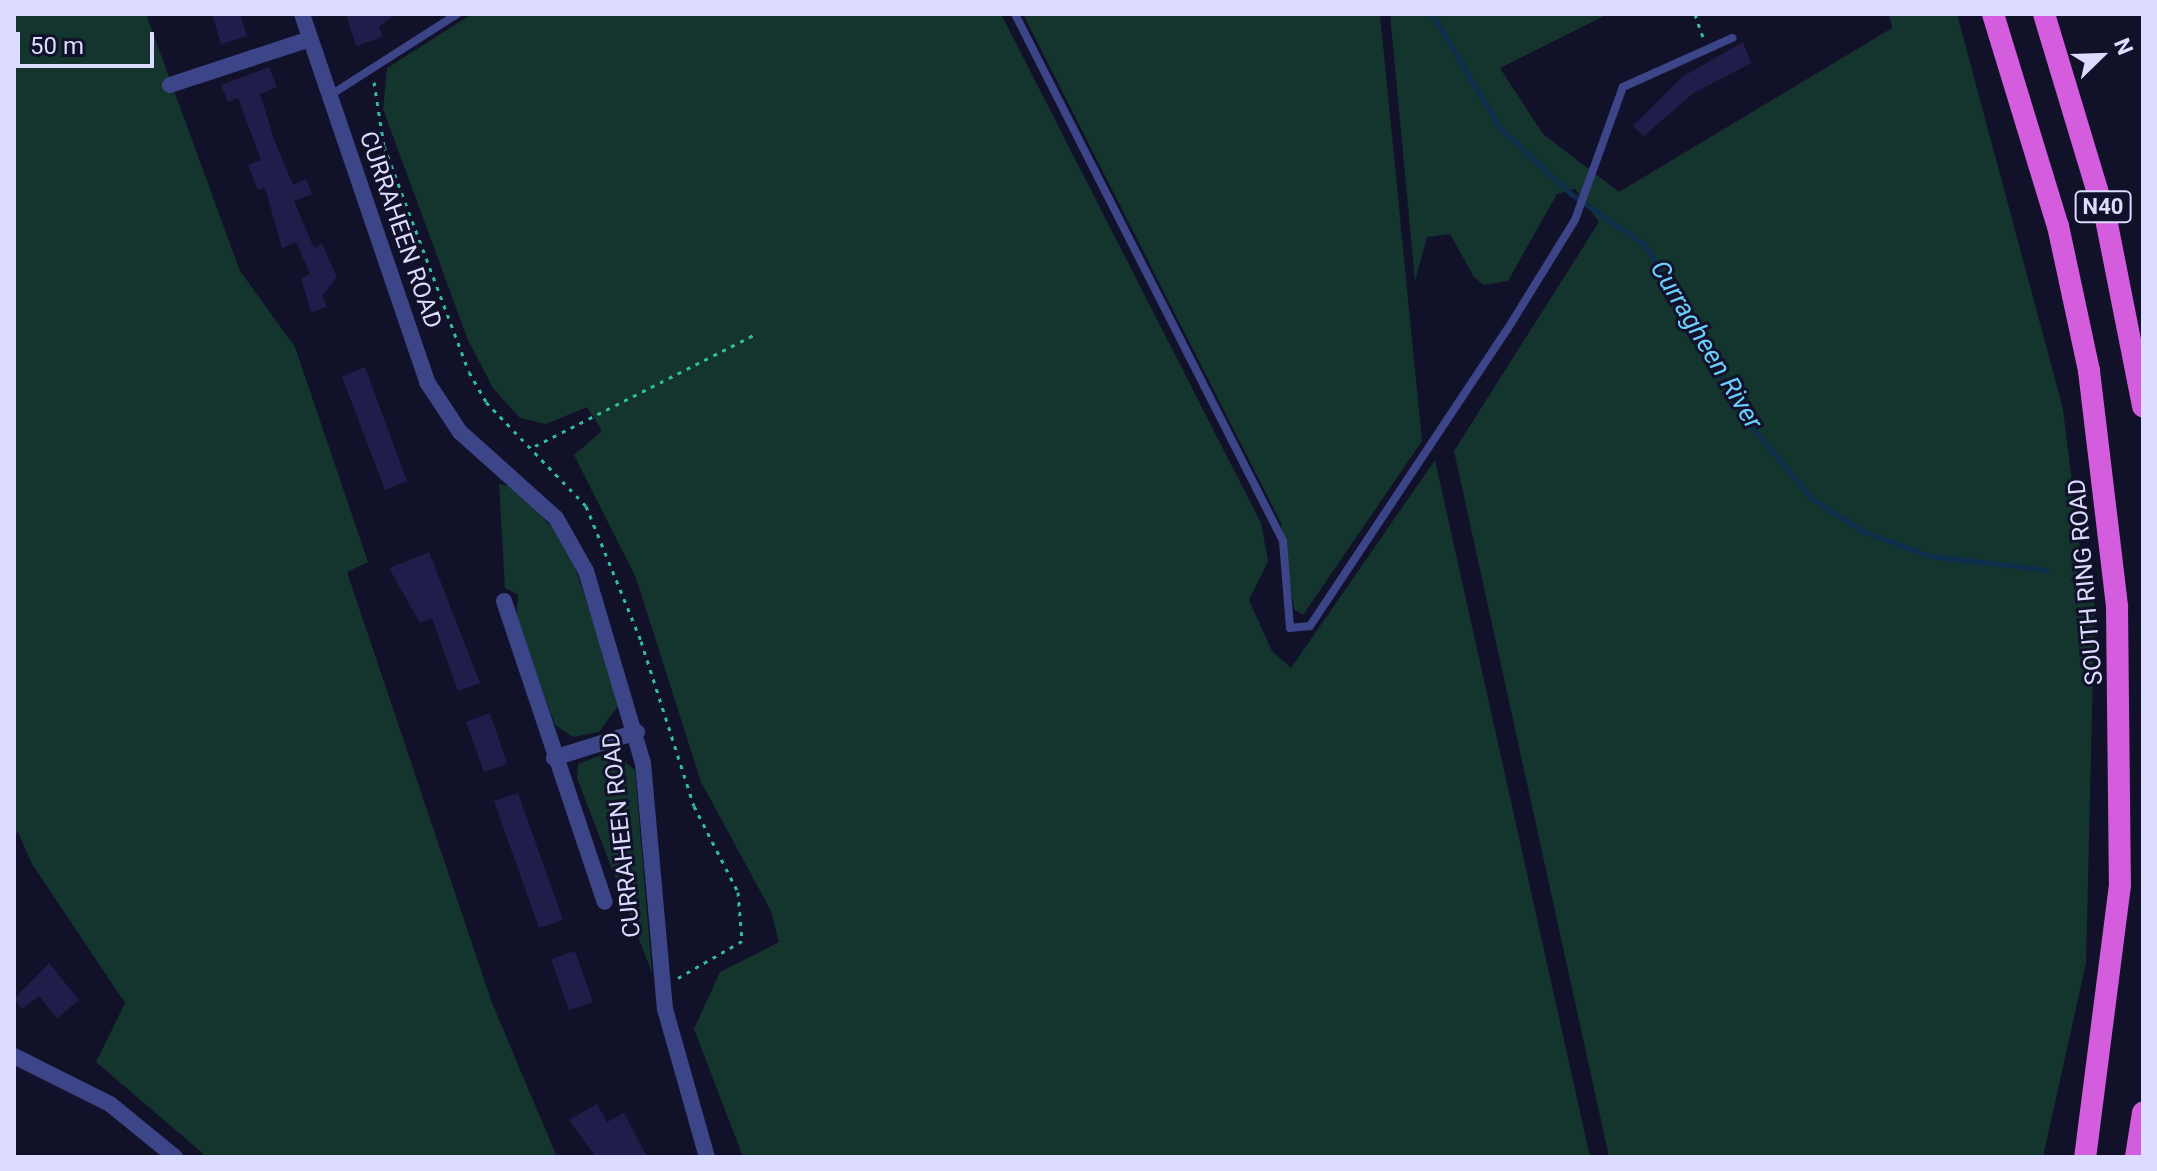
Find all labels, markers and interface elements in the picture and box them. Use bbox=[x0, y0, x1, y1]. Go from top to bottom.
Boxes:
scale bar bbox=[20, 16, 158, 66]
north arrow bbox=[2061, 16, 2141, 96]
text: 50 m bbox=[30, 32, 84, 60]
text: N bbox=[2109, 34, 2138, 58]
street label: CURRAHEEN ROAD bbox=[353, 128, 447, 332]
road number: N40 bbox=[2073, 189, 2133, 225]
water label: Curragheen River bbox=[1643, 255, 1769, 435]
street label: SOUTH RING ROAD bbox=[2063, 478, 2109, 686]
street label: CURRAHEEN ROAD bbox=[597, 731, 647, 939]

